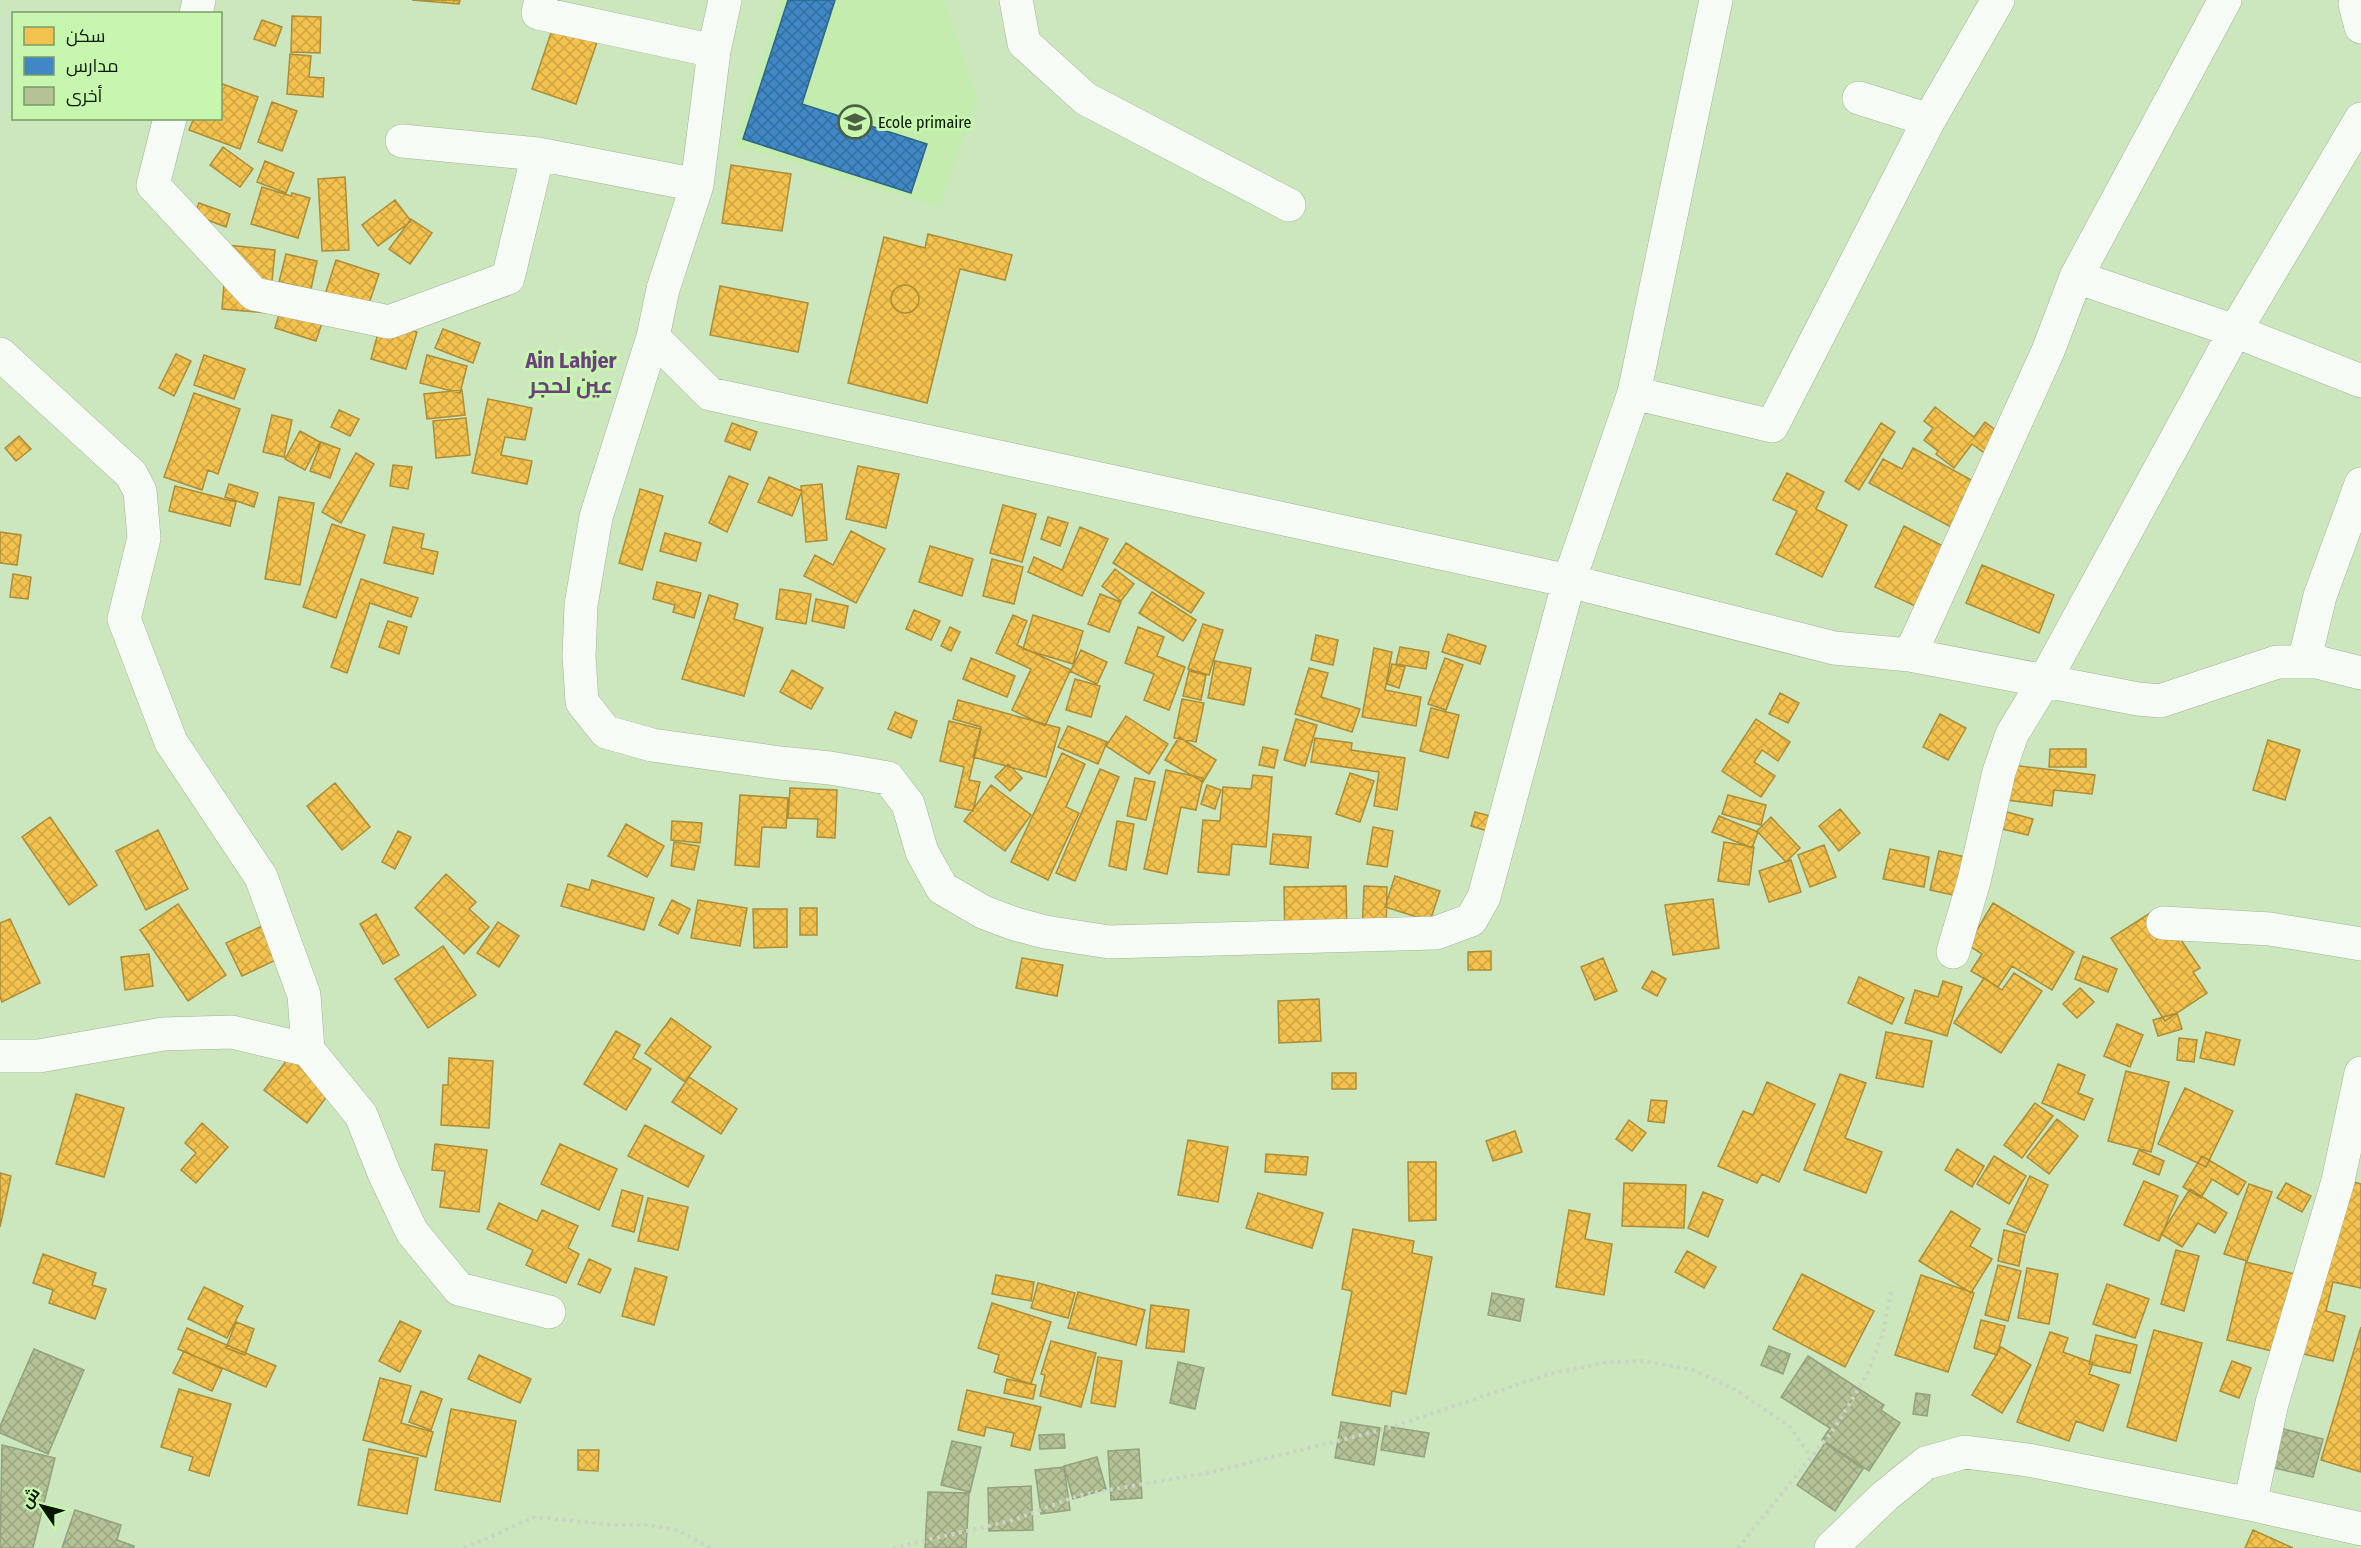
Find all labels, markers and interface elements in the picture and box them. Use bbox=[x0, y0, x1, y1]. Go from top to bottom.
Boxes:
legend bbox=[12, 12, 222, 120]
text: سكن bbox=[66, 25, 105, 47]
text: مدارس bbox=[66, 55, 119, 77]
text: أخرى bbox=[66, 85, 103, 107]
school or university icon: Ecole primaire bbox=[837, 104, 873, 140]
place label: Ecole primaire bbox=[878, 113, 971, 132]
district label: Ain Lahjer عين لحجر bbox=[524, 347, 618, 399]
north arrow bbox=[12, 1476, 72, 1536]
text: ش bbox=[16, 1484, 44, 1512]

